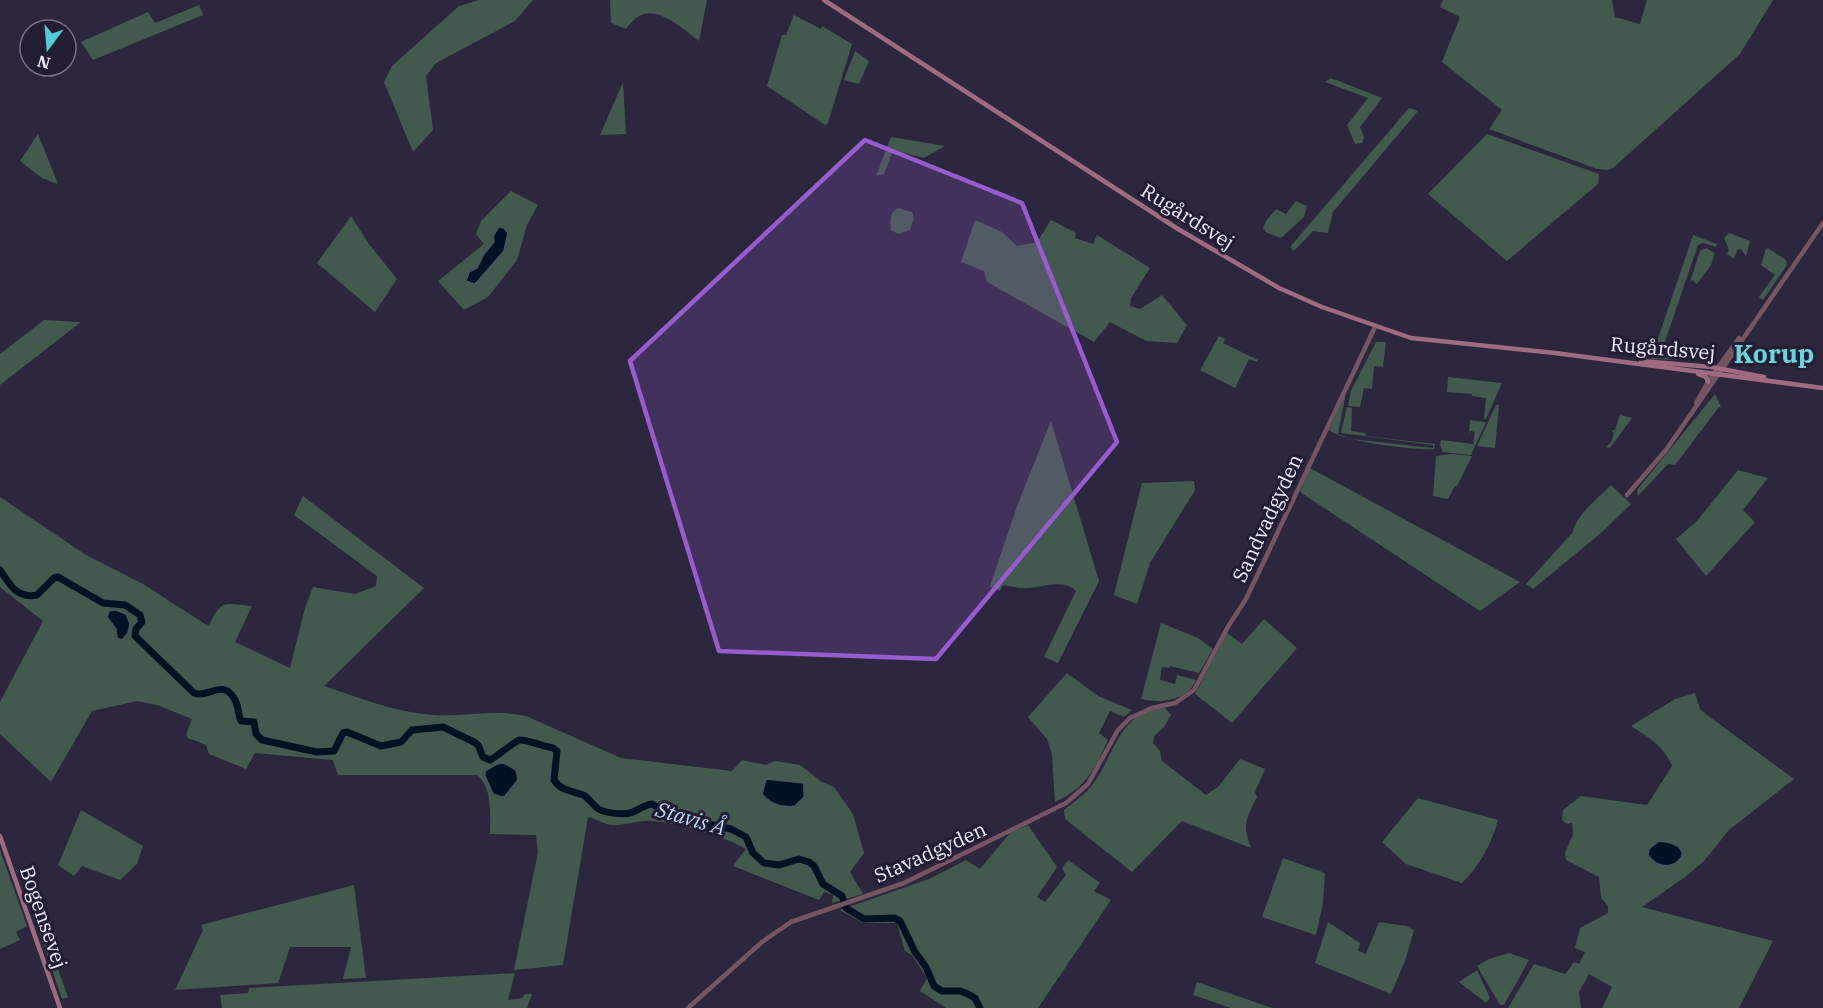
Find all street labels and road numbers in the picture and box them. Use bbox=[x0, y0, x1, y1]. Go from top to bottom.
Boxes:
street label: Rugårdsvej bbox=[1136, 177, 1240, 255]
street label: Rugårdsvej bbox=[1609, 330, 1717, 366]
street label: Sandvadgyden bbox=[1226, 449, 1309, 586]
street label: Stavadgyden bbox=[870, 815, 991, 889]
street label: Bogensevej bbox=[14, 862, 74, 972]

